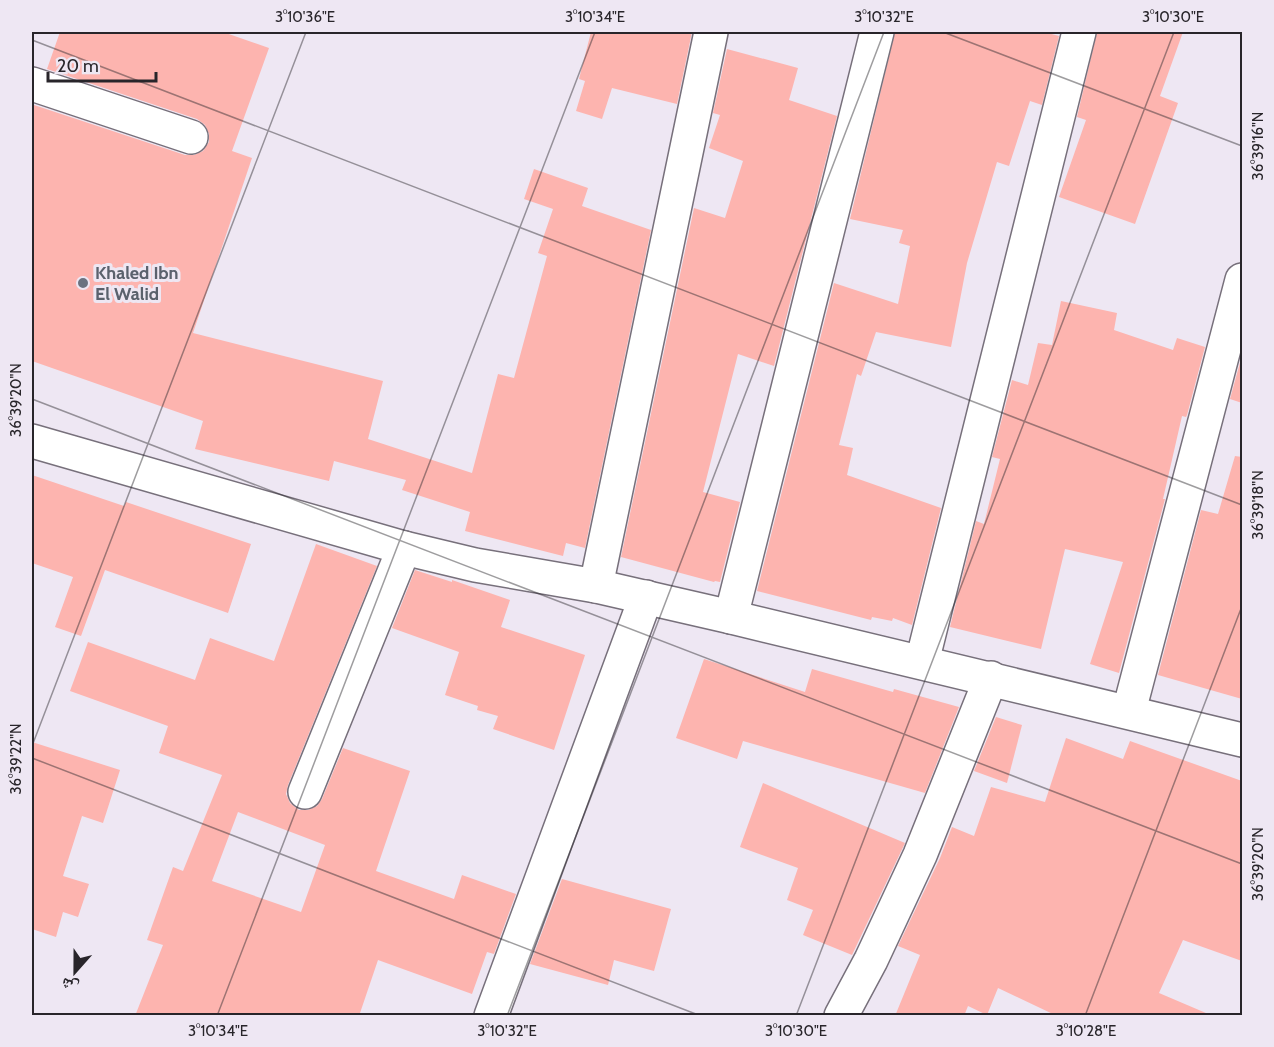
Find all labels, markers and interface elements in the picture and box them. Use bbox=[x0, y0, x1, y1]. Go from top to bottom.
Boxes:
text: 3°10'36"E bbox=[275, 8, 335, 26]
text: 3°10'34"E bbox=[565, 8, 625, 26]
text: 3°10'32"E bbox=[854, 8, 914, 26]
text: 3°10'30"E bbox=[1142, 8, 1204, 26]
scale bar bbox=[48, 45, 156, 83]
text: 20 m bbox=[57, 55, 99, 77]
text: 36°39'16"N bbox=[1249, 112, 1267, 180]
place label: Khaled Ibn El Walid bbox=[95, 262, 179, 305]
marker: Khaled Ibn El Walid bbox=[76, 276, 90, 290]
text: 36°39'20"N bbox=[7, 363, 25, 437]
text: 36°39'18"N bbox=[1249, 470, 1267, 540]
text: 36°39'22"N bbox=[7, 723, 25, 795]
text: 36°39'20"N bbox=[1249, 827, 1267, 901]
north arrow bbox=[45, 942, 105, 1002]
text: ش bbox=[58, 974, 81, 997]
text: 3°10'34"E bbox=[188, 1022, 248, 1040]
text: 3°10'32"E bbox=[477, 1022, 537, 1040]
text: 3°10'30"E bbox=[765, 1022, 827, 1040]
text: 3°10'28"E bbox=[1056, 1022, 1116, 1040]

